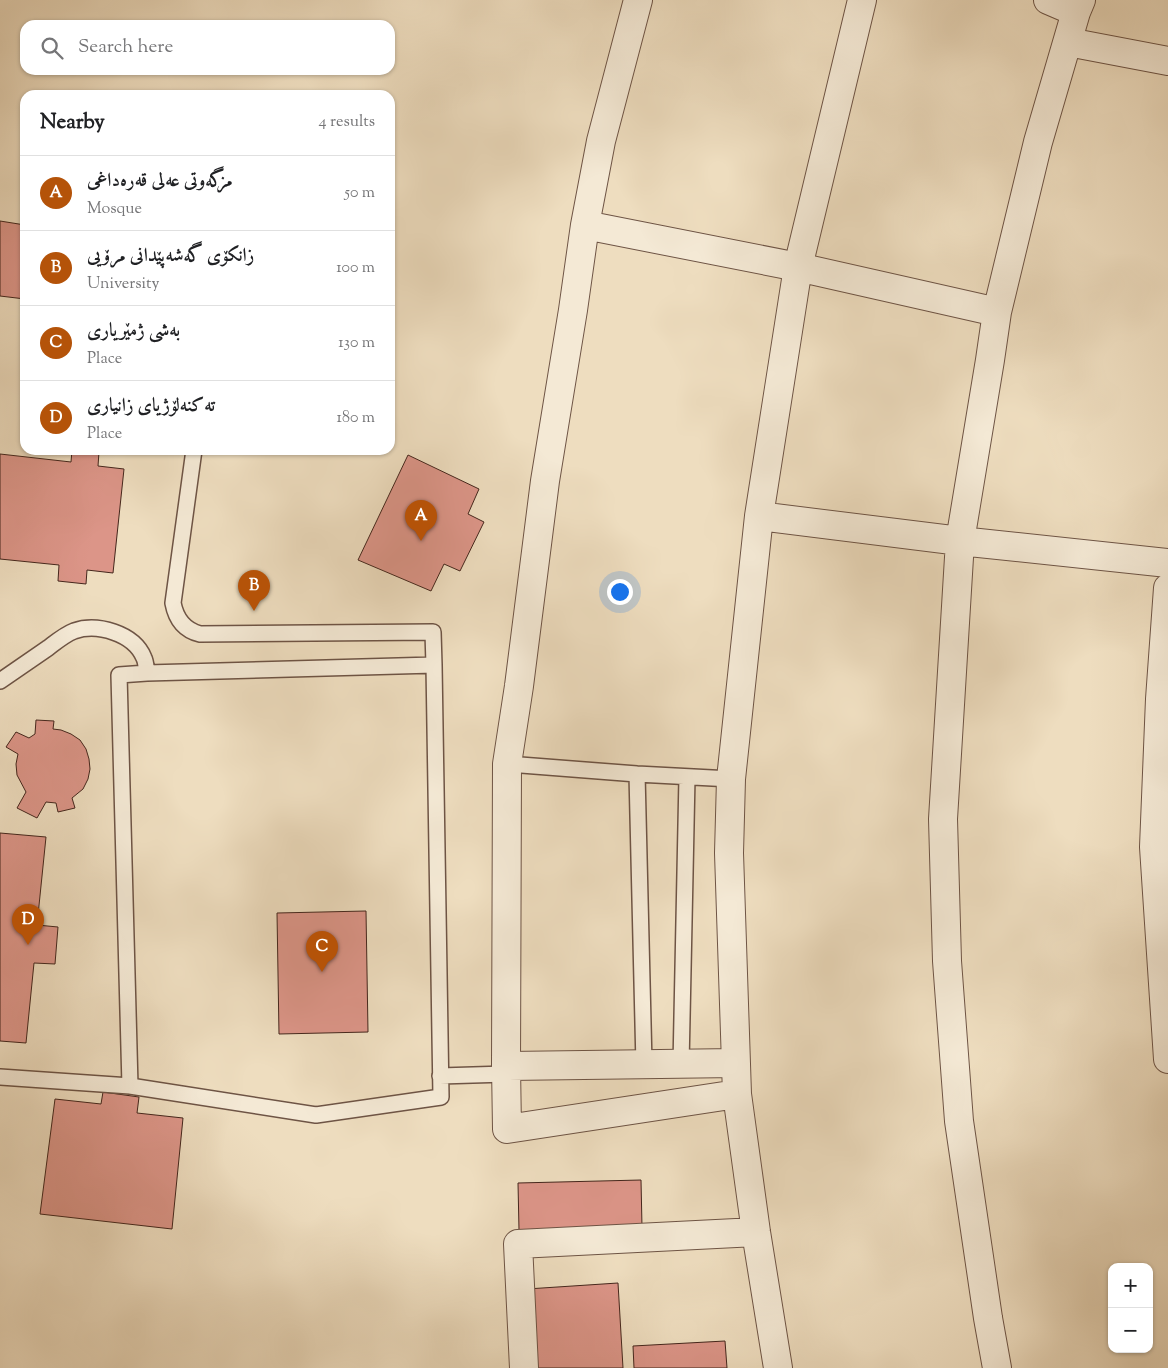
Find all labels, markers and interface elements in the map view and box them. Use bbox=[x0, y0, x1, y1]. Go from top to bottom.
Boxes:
search box bbox=[20, 20, 395, 75]
icon: search bbox=[38, 34, 66, 62]
text: Search here bbox=[78, 34, 173, 61]
text: Nearby bbox=[40, 108, 105, 138]
text: 4 results bbox=[319, 111, 375, 134]
text: مزگەوتی عەلی قەرەداغی bbox=[87, 168, 233, 195]
text: A bbox=[50, 182, 63, 205]
text: 50 m bbox=[344, 182, 375, 205]
text: Mosque bbox=[87, 198, 142, 221]
text: زانکۆی گه‌شه‌پێدانی مرۆیی bbox=[87, 243, 254, 270]
text: B bbox=[51, 257, 61, 280]
text: 100 m bbox=[336, 257, 375, 280]
text: University bbox=[87, 273, 160, 296]
text: بەشی ژمێریاری bbox=[87, 318, 180, 345]
text: C bbox=[50, 332, 62, 355]
text: 130 m bbox=[338, 332, 375, 355]
text: Place bbox=[87, 348, 122, 371]
text: ته‌کنه‌لۆژیای زانیاری bbox=[87, 393, 215, 420]
text: D bbox=[50, 407, 62, 430]
text: 180 m bbox=[336, 407, 375, 430]
text: Place bbox=[87, 423, 122, 446]
pin: A bbox=[405, 500, 437, 541]
pin: B bbox=[238, 570, 270, 611]
your location bbox=[607, 579, 633, 605]
pin: D bbox=[12, 904, 44, 945]
pin: C bbox=[306, 931, 338, 972]
map controls bbox=[1108, 1263, 1153, 1353]
button: + bbox=[1108, 1263, 1153, 1308]
button: − bbox=[1108, 1308, 1153, 1353]

